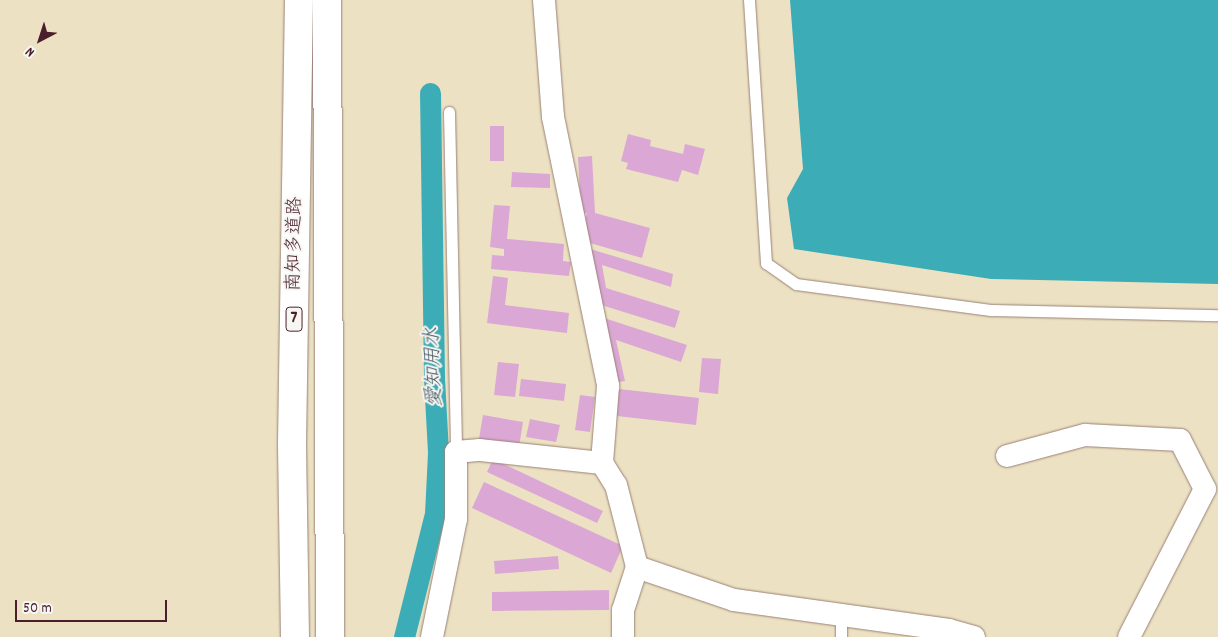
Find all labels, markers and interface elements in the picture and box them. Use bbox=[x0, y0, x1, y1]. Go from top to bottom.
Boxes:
north arrow bbox=[15, 15, 65, 65]
text: N bbox=[21, 42, 39, 61]
street label: 南知多道路 bbox=[284, 196, 308, 292]
road number: 7 bbox=[285, 304, 303, 334]
water label: 愛知用水 bbox=[422, 327, 448, 407]
scale bar bbox=[18, 590, 170, 622]
text: 50 m bbox=[23, 598, 52, 620]

